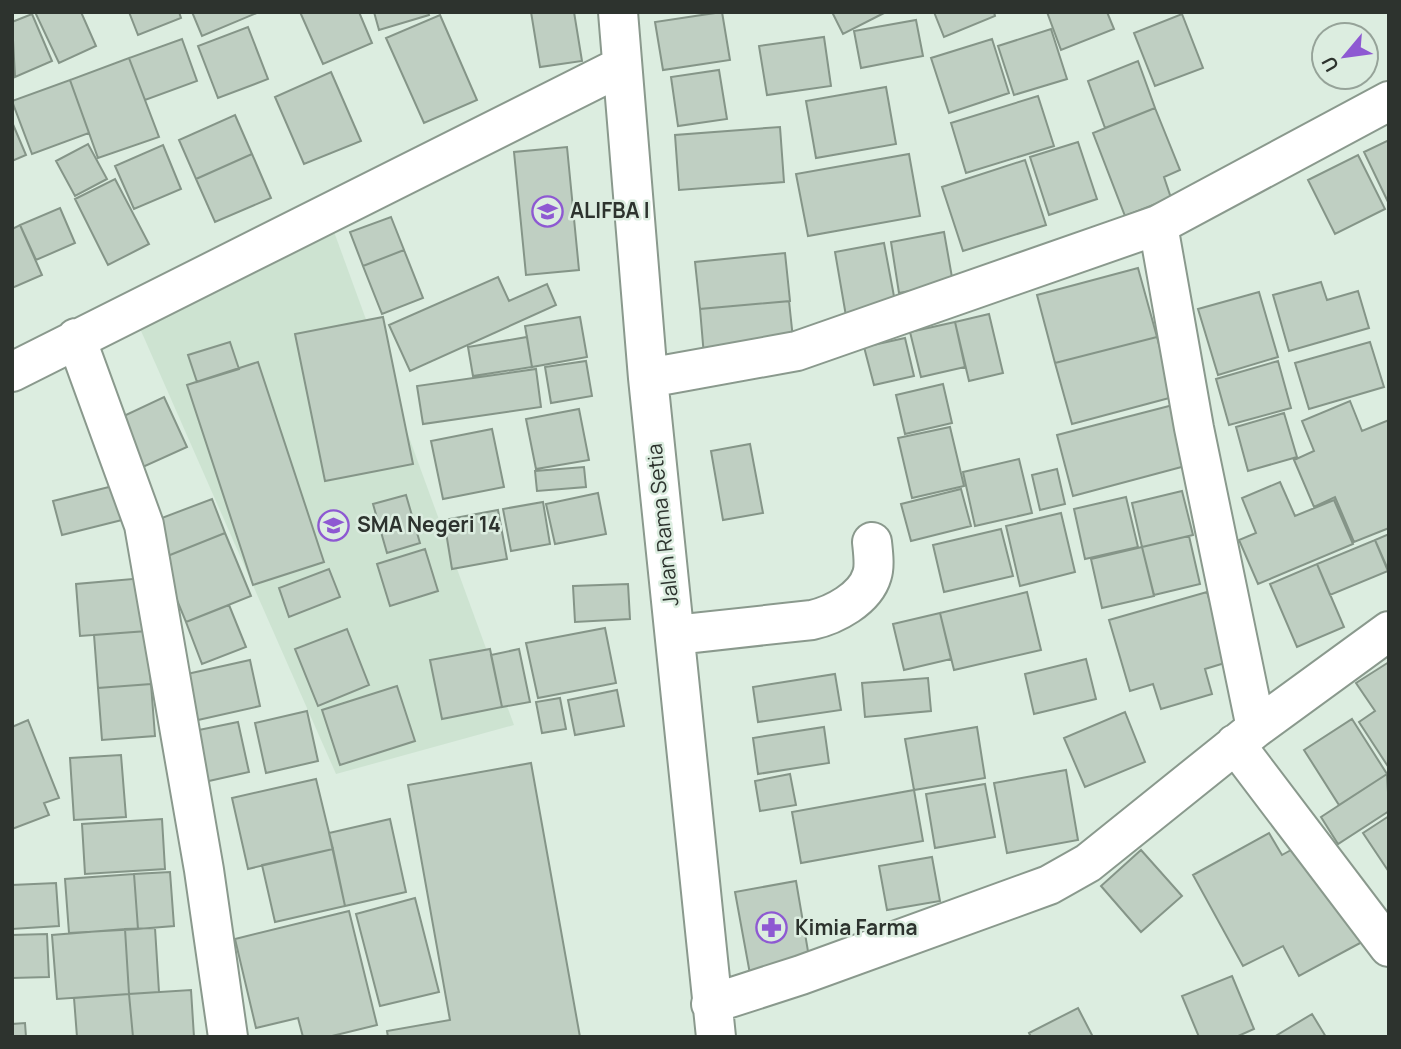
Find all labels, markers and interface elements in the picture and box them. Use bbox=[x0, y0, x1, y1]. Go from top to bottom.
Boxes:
north arrow bbox=[1310, 21, 1380, 91]
text: U bbox=[1315, 52, 1345, 77]
school or university icon: ALIFBA I bbox=[530, 194, 564, 228]
place label: ALIFBA I bbox=[570, 196, 650, 224]
street label: Jalan Rama Setia bbox=[640, 442, 684, 608]
school or university icon: SMA Negeri 14 bbox=[317, 508, 351, 542]
place label: SMA Negeri 14 bbox=[357, 510, 501, 538]
pharmacy icon: Kimia Farma bbox=[755, 911, 789, 945]
place label: Kimia Farma bbox=[795, 913, 918, 941]

